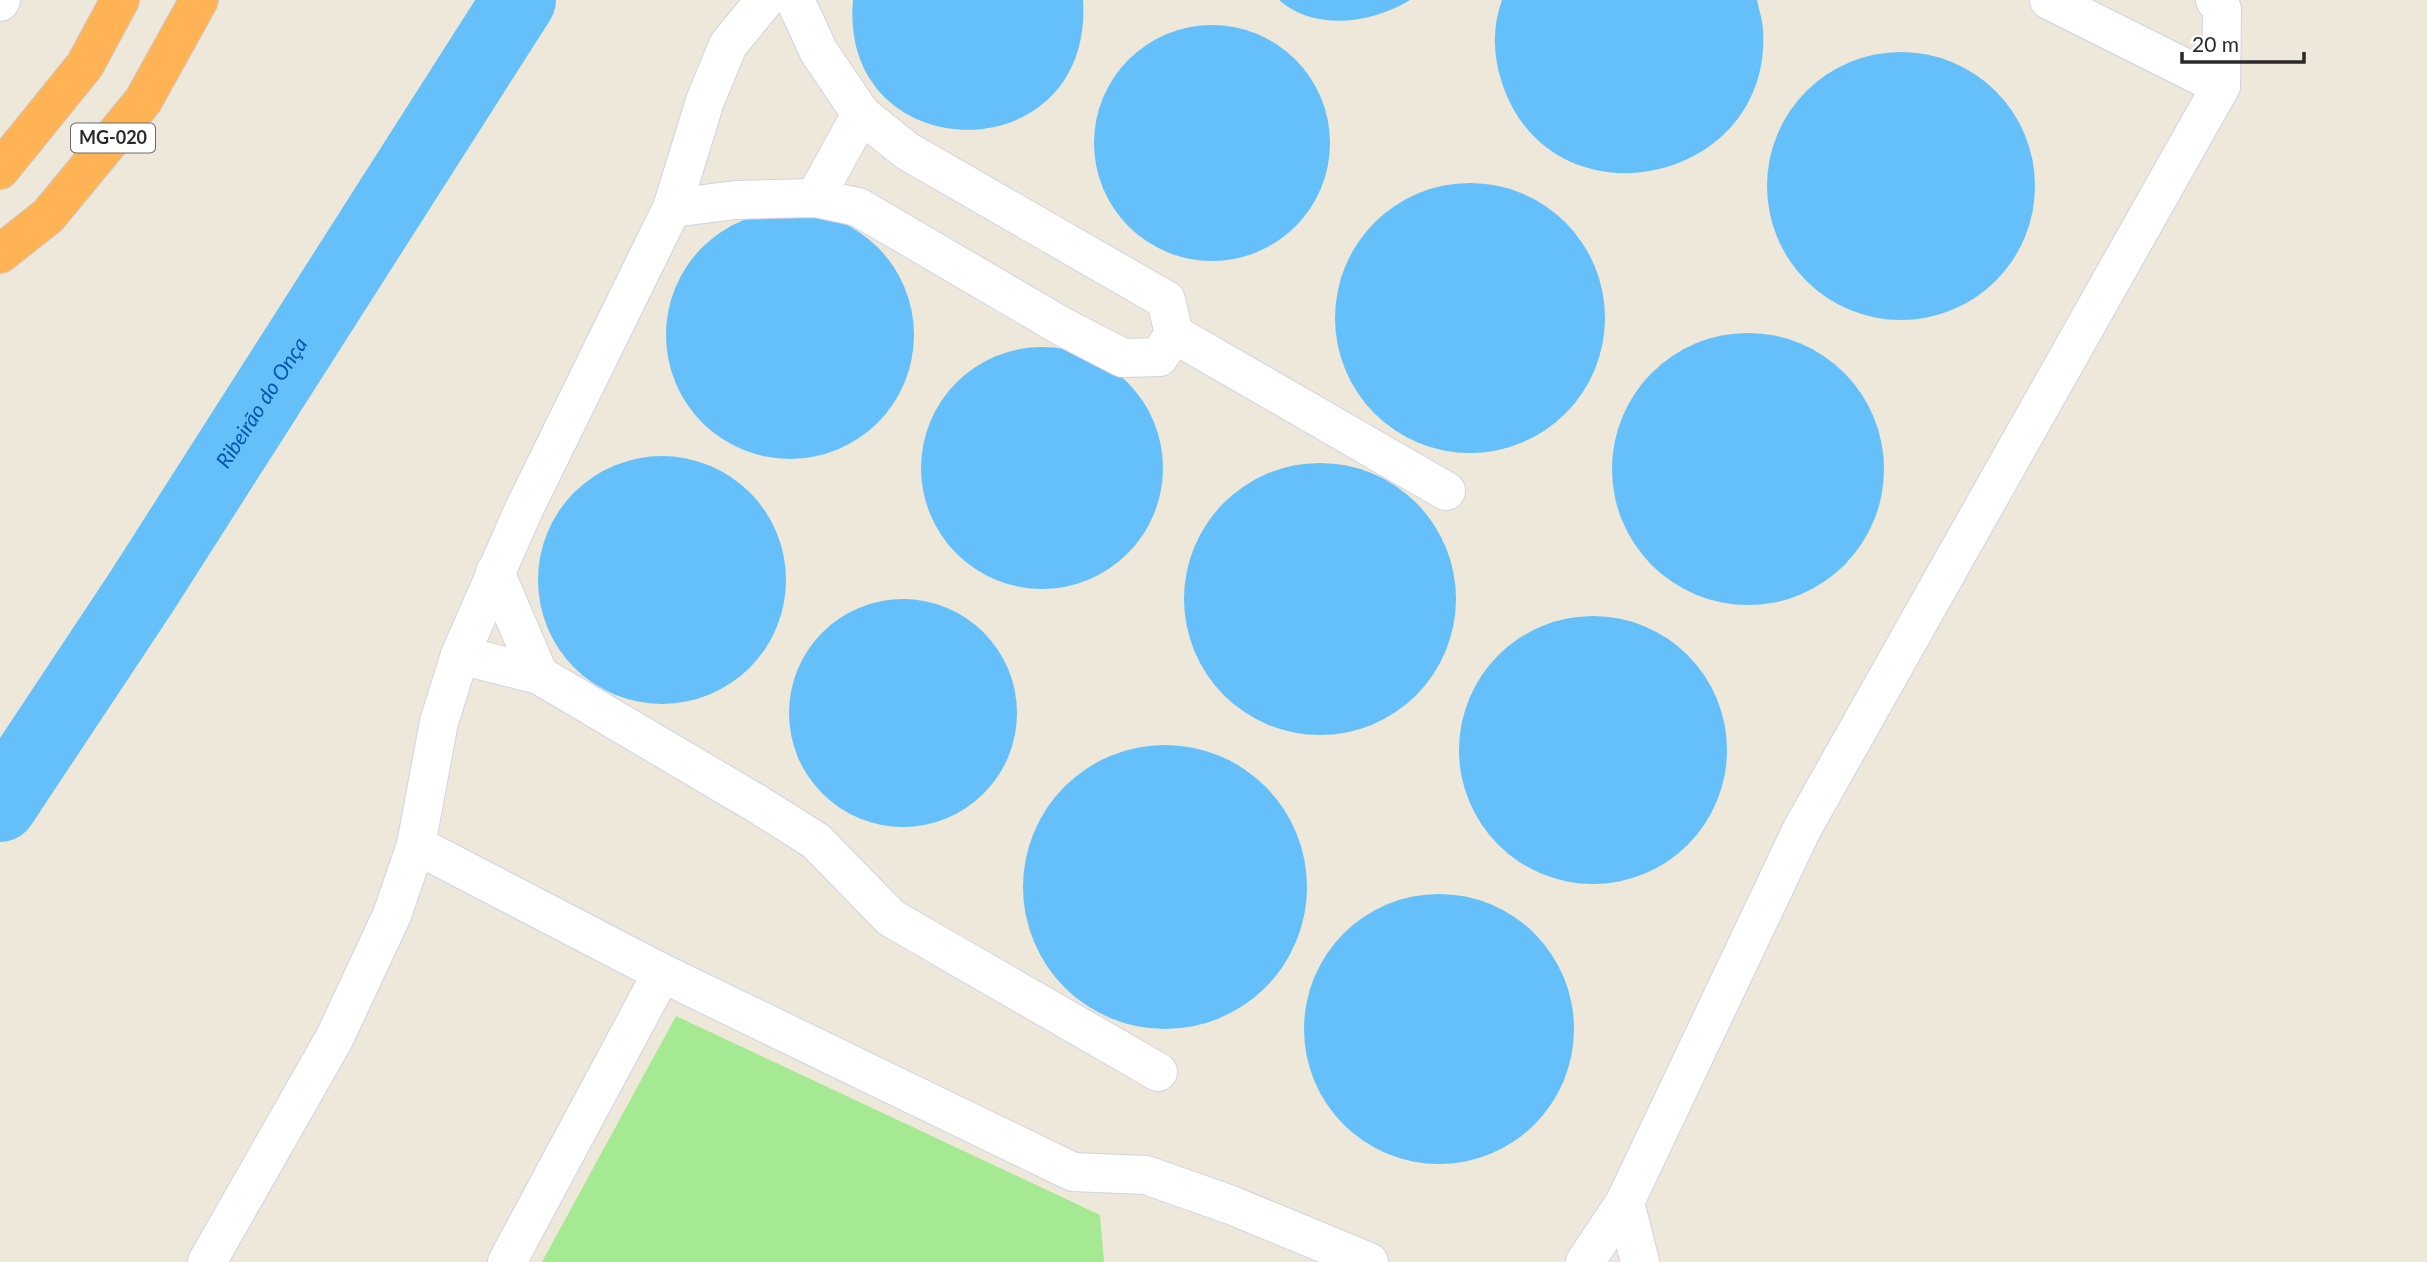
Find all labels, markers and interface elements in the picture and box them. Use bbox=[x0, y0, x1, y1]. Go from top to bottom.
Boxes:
scale bar bbox=[2182, 21, 2304, 65]
text: 20 m bbox=[2192, 31, 2239, 56]
road number: MG-020 bbox=[71, 124, 155, 153]
water label: Ribeirão do Onça bbox=[210, 332, 312, 472]

